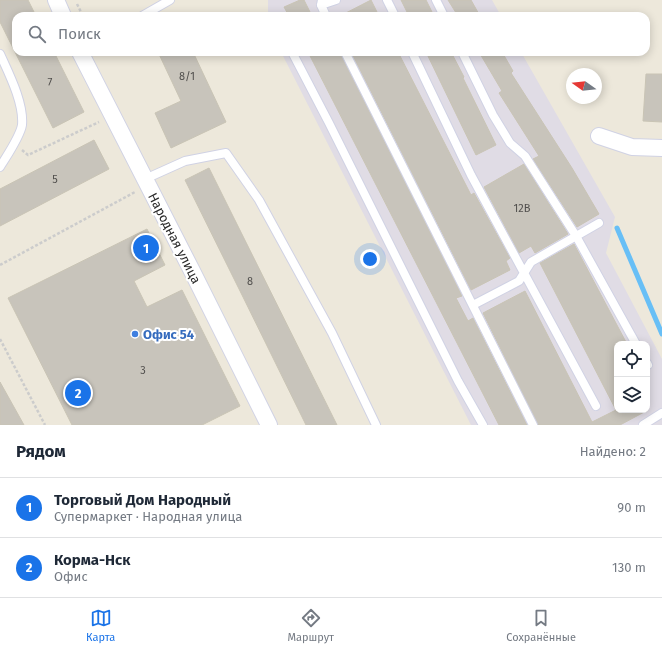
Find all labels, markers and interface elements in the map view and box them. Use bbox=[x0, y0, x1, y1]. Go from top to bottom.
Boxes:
search box bbox=[12, 12, 650, 56]
icon: search bbox=[26, 23, 48, 45]
text: Поиск bbox=[58, 25, 101, 43]
north arrow bbox=[566, 68, 602, 104]
house number: 8/1 bbox=[179, 70, 195, 83]
house number: 7 bbox=[48, 76, 53, 89]
house number: 5 bbox=[52, 173, 58, 186]
street label: Народная улица bbox=[145, 190, 204, 286]
house number: 12В bbox=[514, 202, 531, 215]
pin: 1 bbox=[133, 233, 159, 263]
your location bbox=[360, 249, 380, 269]
house number: 8 bbox=[247, 275, 253, 288]
place label: Офис 54 bbox=[143, 327, 195, 342]
marker: Офис 54 bbox=[130, 329, 140, 339]
map controls bbox=[614, 341, 650, 413]
button: locate bbox=[614, 341, 650, 377]
house number: 3 bbox=[140, 364, 146, 377]
button: layers bbox=[614, 377, 650, 413]
pin: 2 bbox=[65, 378, 91, 408]
text: Рядом bbox=[16, 441, 66, 462]
text: Найдено: 2 bbox=[580, 444, 646, 459]
text: Торговый Дом Народный bbox=[54, 491, 231, 509]
text: 1 bbox=[26, 500, 32, 515]
text: 90 m bbox=[617, 500, 646, 515]
text: Супермаркет · Народная улица bbox=[54, 509, 242, 524]
text: Корма-Нск bbox=[54, 551, 131, 569]
text: 2 bbox=[26, 560, 32, 575]
text: 130 m bbox=[612, 560, 646, 575]
text: Офис bbox=[54, 569, 88, 584]
tab: Карта bbox=[86, 607, 115, 644]
tab: Маршрут bbox=[287, 607, 334, 644]
tab: Сохранённые bbox=[506, 607, 576, 644]

